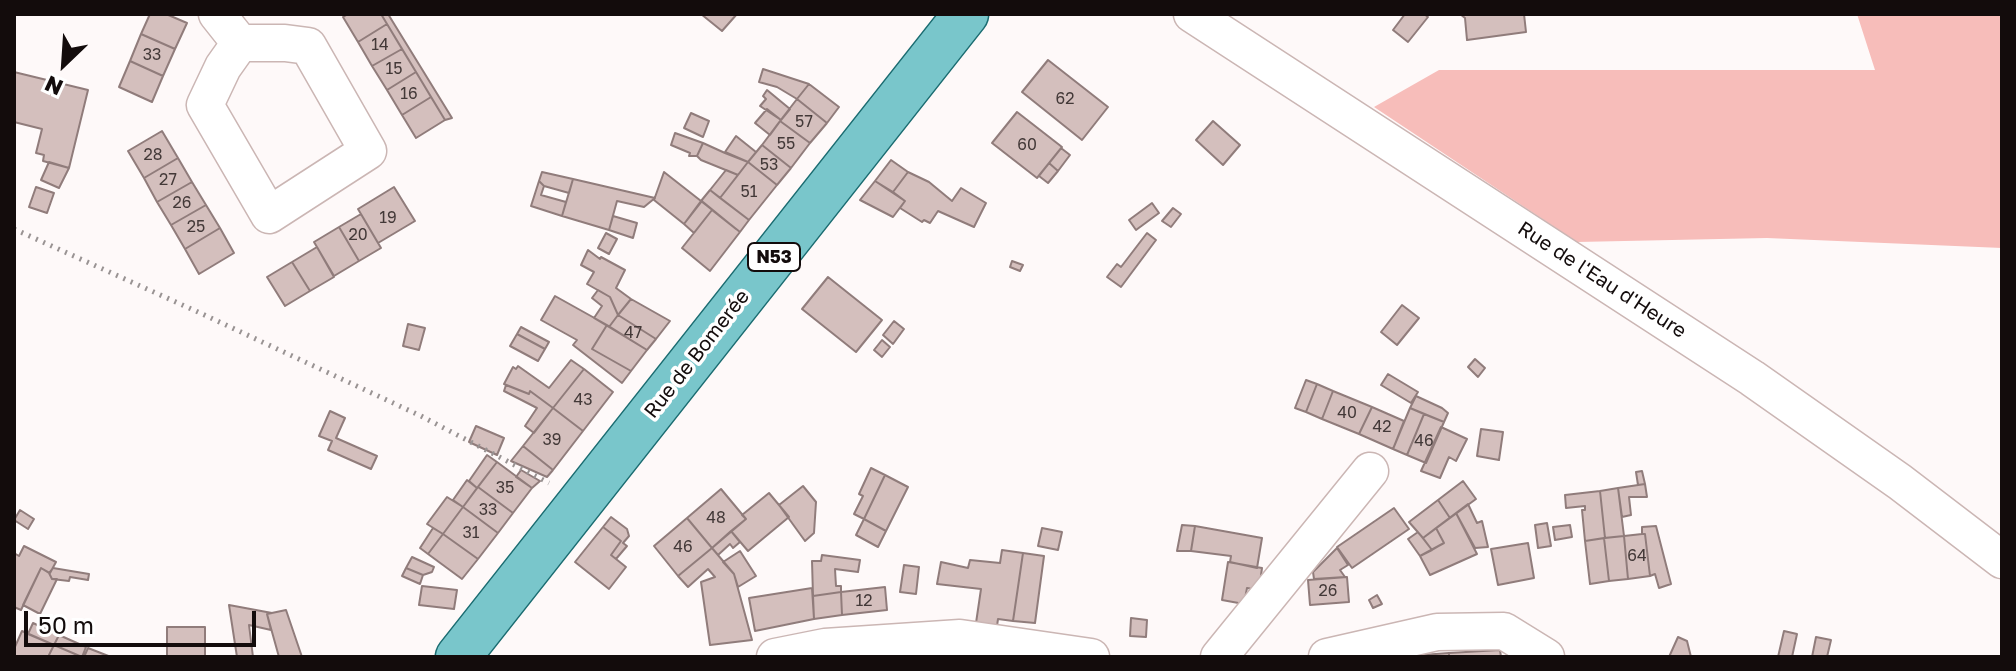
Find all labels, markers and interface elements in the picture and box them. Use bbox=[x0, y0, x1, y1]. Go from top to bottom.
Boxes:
north arrow bbox=[24, 24, 104, 104]
house number: 14 bbox=[371, 35, 389, 55]
house number: 33 bbox=[143, 45, 161, 65]
house number: 15 bbox=[385, 59, 403, 79]
text: N bbox=[40, 70, 67, 102]
house number: 16 bbox=[400, 84, 418, 104]
house number: 62 bbox=[1056, 89, 1074, 109]
house number: 57 bbox=[795, 112, 813, 132]
house number: 55 bbox=[777, 134, 795, 154]
house number: 60 bbox=[1017, 135, 1037, 155]
house number: 28 bbox=[143, 145, 163, 165]
house number: 53 bbox=[760, 155, 778, 175]
house number: 27 bbox=[159, 170, 177, 190]
house number: 51 bbox=[740, 182, 758, 202]
house number: 26 bbox=[173, 193, 191, 213]
house number: 19 bbox=[379, 208, 397, 228]
house number: 25 bbox=[187, 217, 205, 237]
street label: Rue de l'Eau d'Heure bbox=[1513, 217, 1691, 343]
house number: 20 bbox=[348, 225, 368, 245]
road number: N53 bbox=[748, 243, 800, 271]
street label: Rue de Bomerée bbox=[639, 285, 755, 423]
house number: 47 bbox=[624, 323, 642, 343]
house number: 43 bbox=[573, 390, 593, 410]
house number: 40 bbox=[1337, 403, 1357, 423]
house number: 42 bbox=[1372, 417, 1392, 437]
house number: 39 bbox=[542, 430, 562, 450]
house number: 46 bbox=[1414, 431, 1434, 451]
house number: 35 bbox=[496, 478, 514, 498]
house number: 33 bbox=[479, 500, 497, 520]
house number: 48 bbox=[706, 508, 726, 528]
house number: 31 bbox=[462, 523, 480, 543]
house number: 46 bbox=[673, 537, 693, 557]
house number: 64 bbox=[1627, 546, 1647, 566]
house number: 26 bbox=[1319, 581, 1337, 601]
house number: 12 bbox=[855, 591, 873, 611]
scale bar bbox=[28, 595, 260, 645]
text: 50 m bbox=[38, 610, 94, 639]

